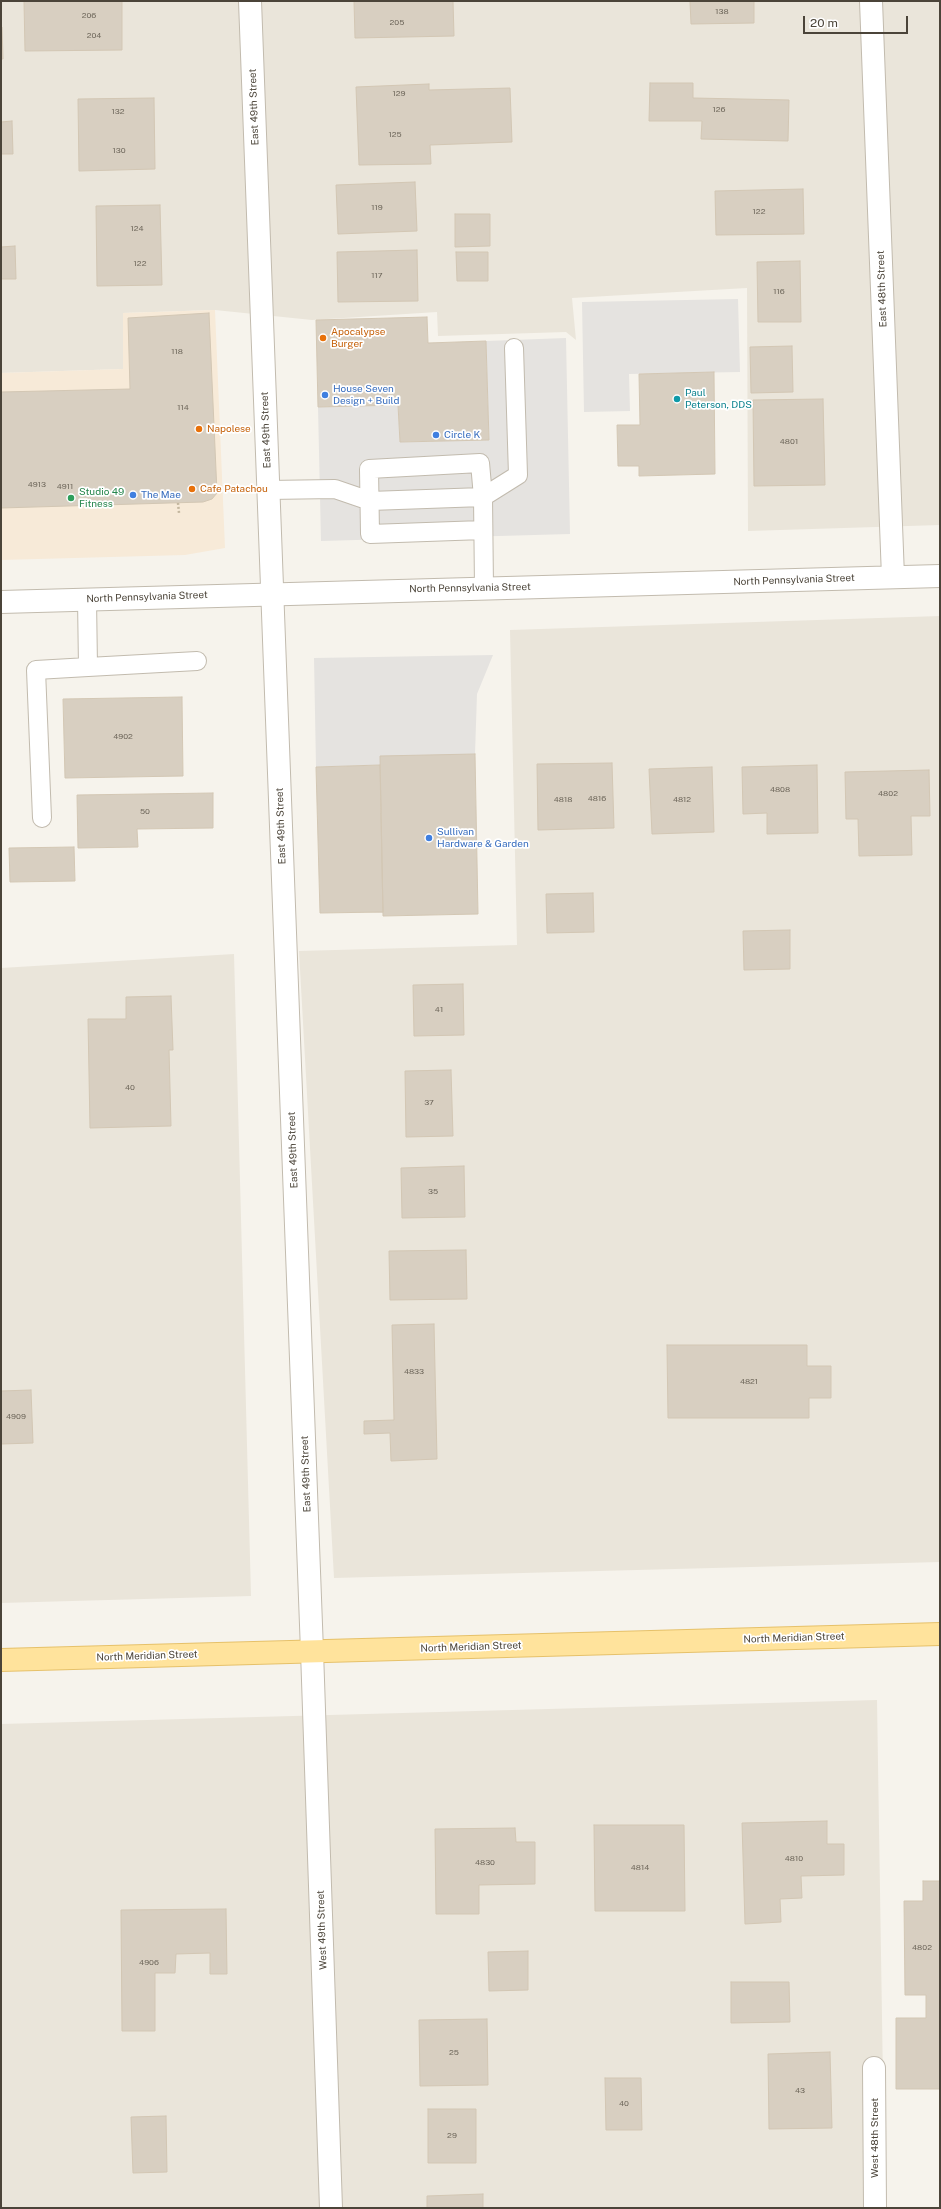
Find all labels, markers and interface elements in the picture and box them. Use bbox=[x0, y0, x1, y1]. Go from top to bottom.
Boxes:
house number: 138 bbox=[715, 7, 729, 17]
scale bar bbox=[805, 8, 910, 34]
house number: 206 bbox=[82, 11, 96, 21]
text: 20 m bbox=[810, 16, 838, 30]
house number: 205 bbox=[390, 18, 404, 28]
house number: 204 bbox=[87, 31, 101, 41]
street label: East 49th Street bbox=[247, 68, 261, 146]
house number: 129 bbox=[392, 89, 406, 99]
house number: 126 bbox=[712, 105, 726, 115]
house number: 132 bbox=[111, 107, 125, 117]
house number: 125 bbox=[388, 130, 402, 140]
house number: 130 bbox=[112, 146, 126, 156]
house number: 119 bbox=[371, 203, 383, 213]
house number: 122 bbox=[753, 207, 765, 217]
house number: 124 bbox=[130, 224, 144, 234]
street label: East 48th Street bbox=[875, 250, 889, 328]
house number: 122 bbox=[134, 259, 146, 269]
house number: 117 bbox=[371, 271, 383, 281]
house number: 116 bbox=[773, 287, 785, 297]
place label: Apocalypse Burger bbox=[331, 326, 385, 350]
marker: Apocalypse Burger bbox=[318, 333, 328, 343]
house number: 118 bbox=[171, 347, 183, 357]
place label: House Seven Design + Build bbox=[333, 383, 399, 406]
place label: Paul Peterson, DDS bbox=[685, 387, 752, 410]
marker: House Seven Design + Build bbox=[320, 390, 330, 400]
street label: East 49th Street bbox=[259, 391, 273, 469]
marker: Paul Peterson, DDS bbox=[672, 394, 682, 404]
house number: 114 bbox=[177, 403, 189, 413]
place label: Napolese bbox=[207, 423, 251, 435]
marker: Napolese bbox=[194, 424, 204, 434]
place label: Circle K bbox=[444, 429, 480, 441]
marker: Circle K bbox=[431, 430, 441, 440]
house number: 4801 bbox=[780, 437, 798, 447]
house number: 4913 bbox=[28, 480, 46, 490]
house number: 4911 bbox=[57, 482, 73, 492]
place label: Cafe Patachou bbox=[200, 483, 268, 495]
marker: Cafe Patachou bbox=[187, 484, 197, 494]
place label: Studio 49 Fitness bbox=[79, 486, 124, 510]
place label: The Mae bbox=[141, 489, 181, 501]
marker: The Mae bbox=[128, 490, 138, 500]
marker: Studio 49 Fitness bbox=[66, 493, 76, 503]
street label: North Pennsylvania Street bbox=[733, 572, 855, 588]
street label: North Pennsylvania Street bbox=[409, 581, 531, 595]
street label: North Pennsylvania Street bbox=[86, 589, 208, 605]
house number: 4902 bbox=[113, 732, 133, 742]
house number: 4808 bbox=[770, 785, 790, 795]
street label: East 49th Street bbox=[274, 787, 288, 865]
house number: 4802 bbox=[878, 789, 898, 799]
house number: 4816 bbox=[588, 794, 606, 804]
house number: 4818 bbox=[554, 795, 572, 805]
house number: 4812 bbox=[673, 795, 691, 805]
house number: 50 bbox=[140, 807, 150, 817]
place label: Sullivan Hardware & Garden bbox=[437, 826, 529, 850]
marker: Sullivan Hardware & Garden bbox=[424, 833, 434, 843]
house number: 41 bbox=[435, 1005, 443, 1015]
house number: 40 bbox=[125, 1083, 135, 1093]
house number: 37 bbox=[424, 1098, 434, 1108]
street label: East 49th Street bbox=[286, 1111, 300, 1189]
house number: 35 bbox=[428, 1187, 438, 1197]
house number: 4833 bbox=[404, 1367, 424, 1377]
house number: 4821 bbox=[740, 1377, 758, 1387]
house number: 4909 bbox=[6, 1412, 26, 1422]
street label: East 49th Street bbox=[299, 1435, 313, 1513]
street label: North Meridian Street bbox=[743, 1630, 845, 1646]
street label: North Meridian Street bbox=[420, 1639, 522, 1655]
street label: North Meridian Street bbox=[96, 1648, 198, 1664]
house number: 4810 bbox=[785, 1854, 803, 1864]
house number: 4830 bbox=[475, 1858, 495, 1868]
house number: 4814 bbox=[631, 1863, 649, 1873]
street label: West 49th Street bbox=[315, 1890, 329, 1970]
house number: 4802 bbox=[912, 1943, 932, 1953]
house number: 4906 bbox=[139, 1958, 159, 1968]
house number: 25 bbox=[449, 2048, 459, 2058]
house number: 43 bbox=[795, 2086, 805, 2096]
street label: West 48th Street bbox=[869, 2098, 881, 2178]
house number: 40 bbox=[619, 2099, 629, 2109]
house number: 29 bbox=[447, 2131, 457, 2141]

